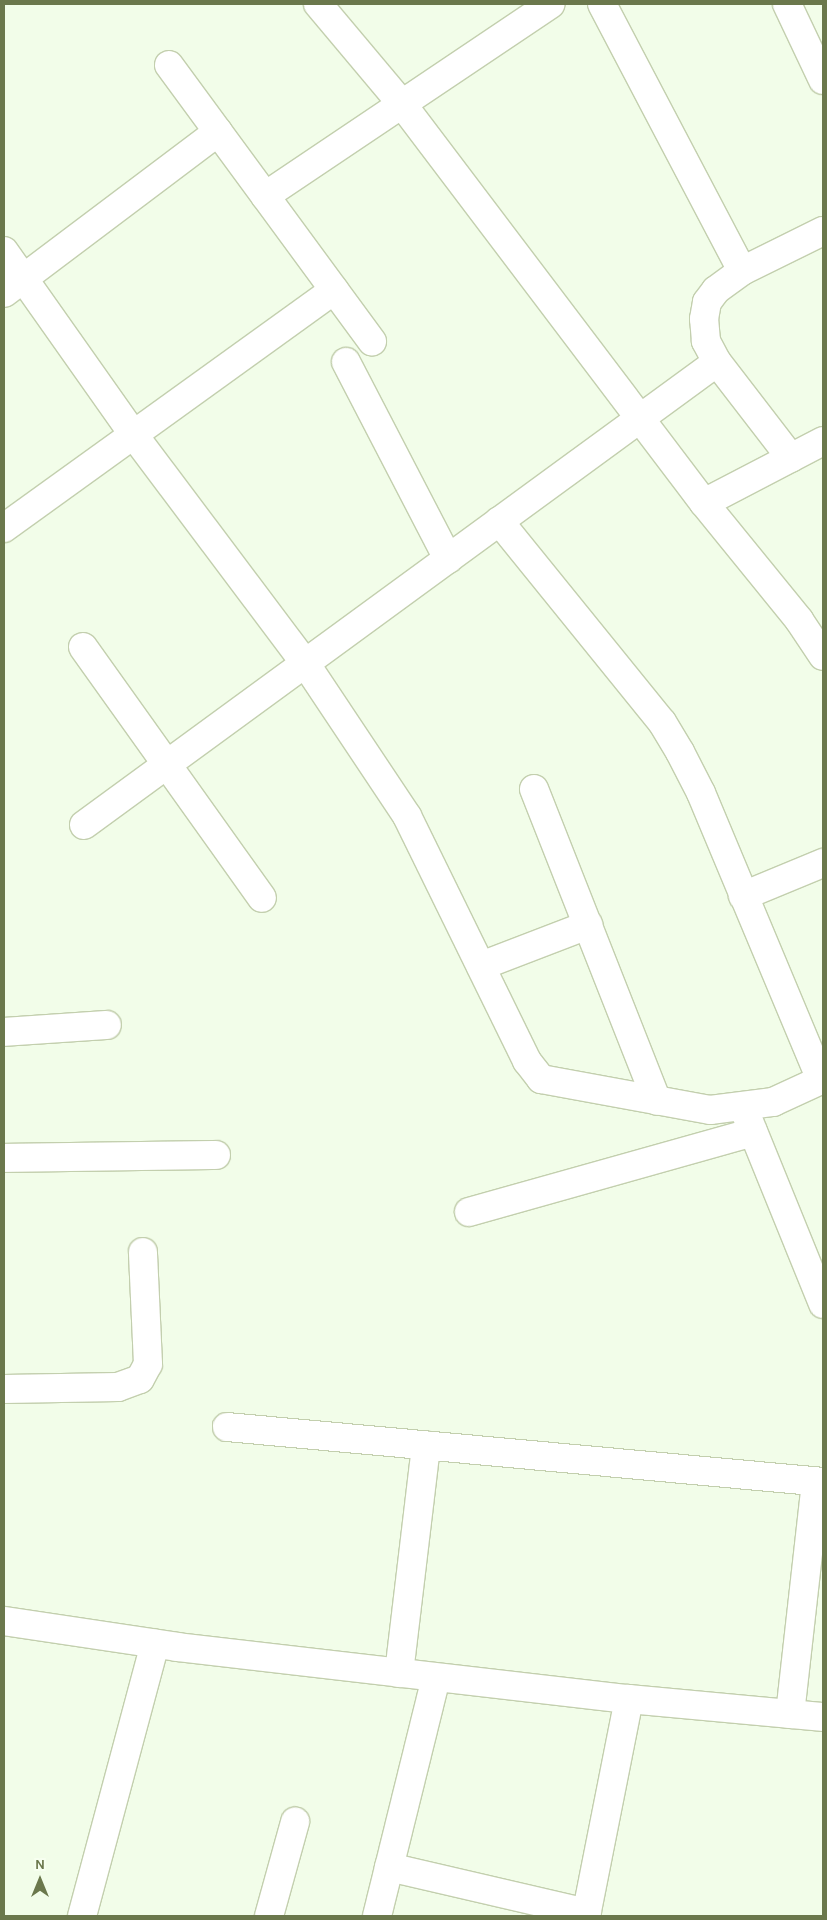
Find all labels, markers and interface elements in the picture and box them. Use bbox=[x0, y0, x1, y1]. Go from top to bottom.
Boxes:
north arrow bbox=[15, 1855, 65, 1905]
text: N bbox=[35, 1856, 45, 1873]

